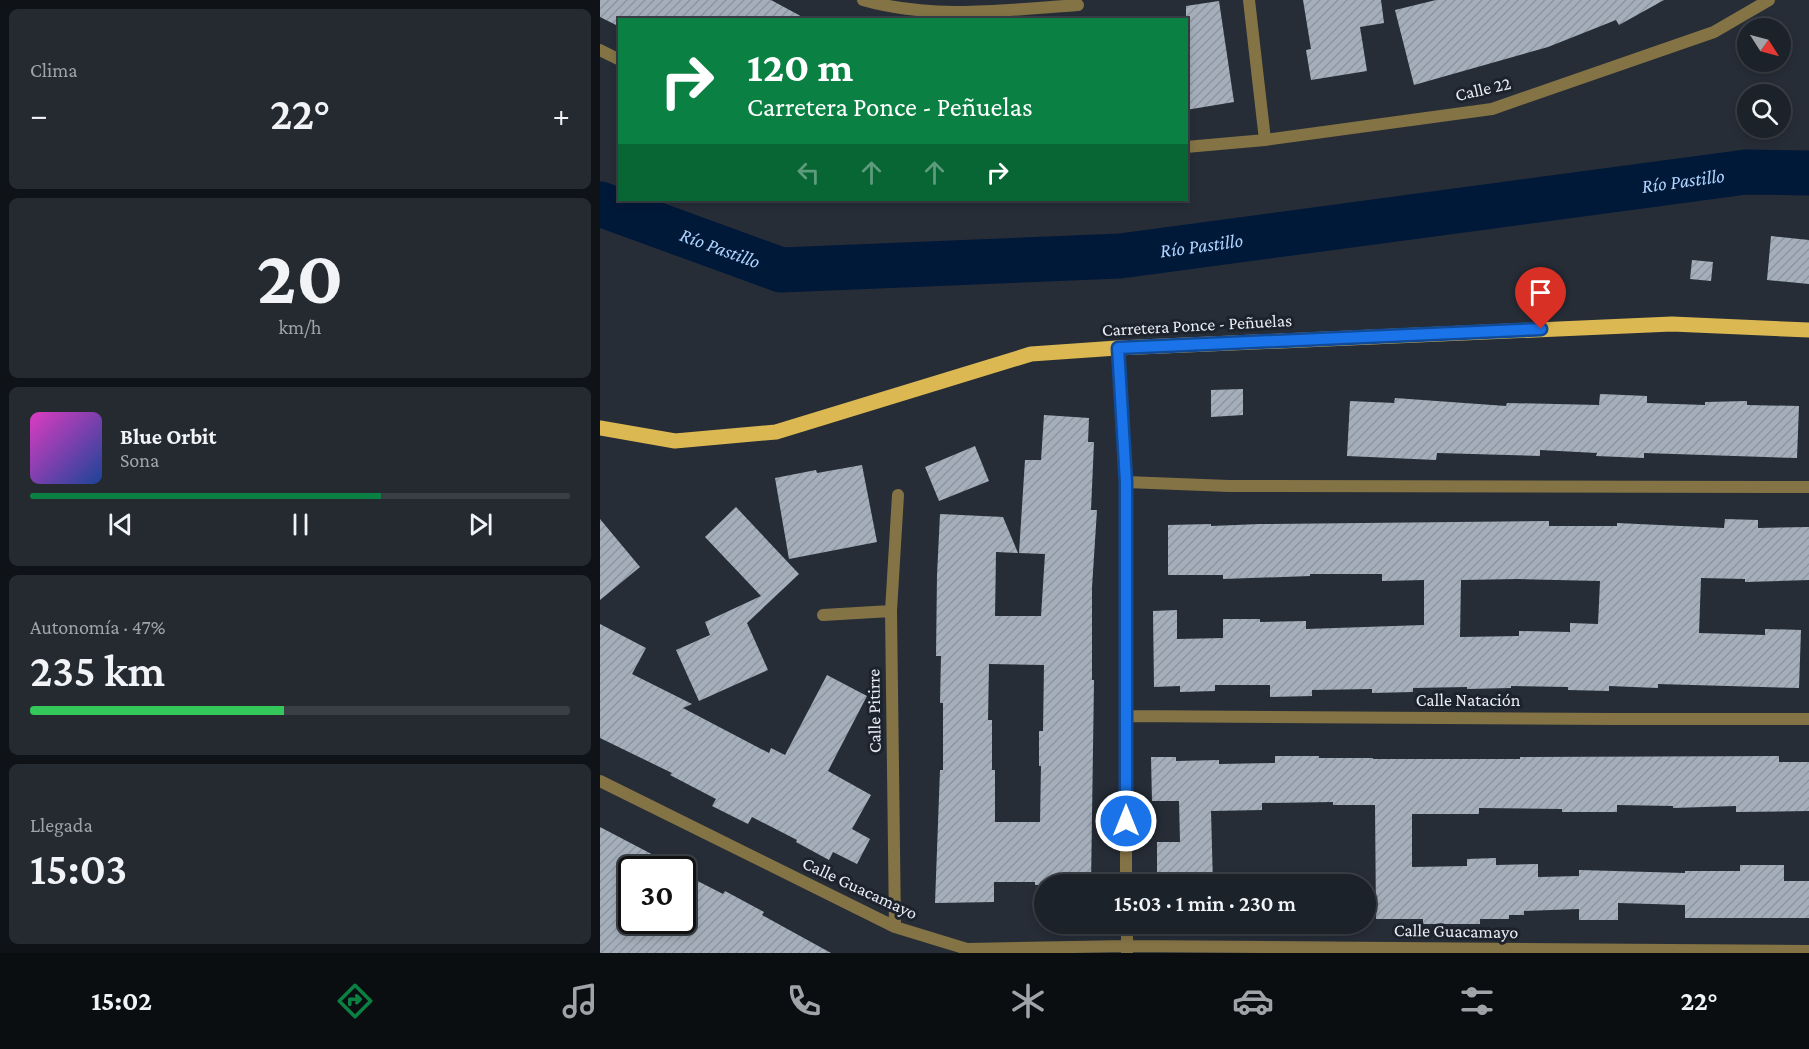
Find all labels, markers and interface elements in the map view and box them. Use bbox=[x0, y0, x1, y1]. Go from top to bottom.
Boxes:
north arrow bbox=[1737, 18, 1791, 72]
map controls bbox=[1737, 18, 1791, 138]
icon: right bbox=[648, 42, 726, 120]
text: 120 m bbox=[747, 43, 853, 90]
text: Clima bbox=[30, 59, 78, 81]
street label: Calle 22 bbox=[1453, 73, 1513, 105]
button: search bbox=[1737, 84, 1791, 138]
text: 22° bbox=[270, 89, 330, 139]
text: Carretera Ponce - Peñuelas bbox=[747, 92, 1033, 122]
text: − bbox=[30, 96, 47, 133]
text: + bbox=[553, 96, 570, 133]
icon: left bbox=[792, 156, 825, 189]
icon: ahead bbox=[855, 156, 888, 189]
icon: ahead bbox=[918, 156, 951, 189]
icon: right bbox=[981, 156, 1014, 189]
water label: Río Pastillo bbox=[1640, 164, 1726, 197]
water label: Río Pastillo bbox=[677, 223, 763, 272]
water label: Río Pastillo bbox=[1158, 229, 1244, 262]
text: 20 bbox=[256, 233, 344, 320]
pin bbox=[1515, 267, 1566, 329]
icon: arrive bbox=[1524, 276, 1557, 309]
street label: Carretera Ponce - Peñuelas bbox=[1101, 310, 1293, 340]
text: km/h bbox=[278, 316, 322, 338]
text: Blue Orbit bbox=[120, 424, 216, 449]
text: Sona bbox=[120, 449, 159, 471]
icon: previous bbox=[104, 508, 137, 541]
icon: pause bbox=[284, 508, 317, 541]
icon: next bbox=[464, 508, 497, 541]
text: Autonomía · 47% bbox=[30, 616, 165, 638]
text: 235 km bbox=[30, 646, 165, 696]
street label: Calle Pitirre bbox=[863, 669, 885, 753]
street label: Calle Natación bbox=[1416, 690, 1521, 710]
position arrow bbox=[1094, 789, 1158, 853]
text: Llegada bbox=[30, 814, 93, 836]
text: 15:03 bbox=[30, 844, 127, 894]
street label: Calle Guacamayo bbox=[799, 853, 921, 923]
speed limit sign: 30 bbox=[618, 856, 696, 934]
text: 15:03 · 1 min · 230 m bbox=[1114, 891, 1296, 916]
street label: Calle Guacamayo bbox=[1394, 920, 1518, 942]
icon: directions bbox=[334, 980, 376, 1022]
icon: music bbox=[559, 980, 601, 1022]
icon: phone bbox=[783, 980, 825, 1022]
icon: climate bbox=[1007, 980, 1049, 1022]
icon: car bbox=[1232, 980, 1274, 1022]
icon: filters bbox=[1456, 980, 1498, 1022]
text: 15:02 bbox=[91, 986, 152, 1016]
text: 22° bbox=[1681, 986, 1718, 1016]

